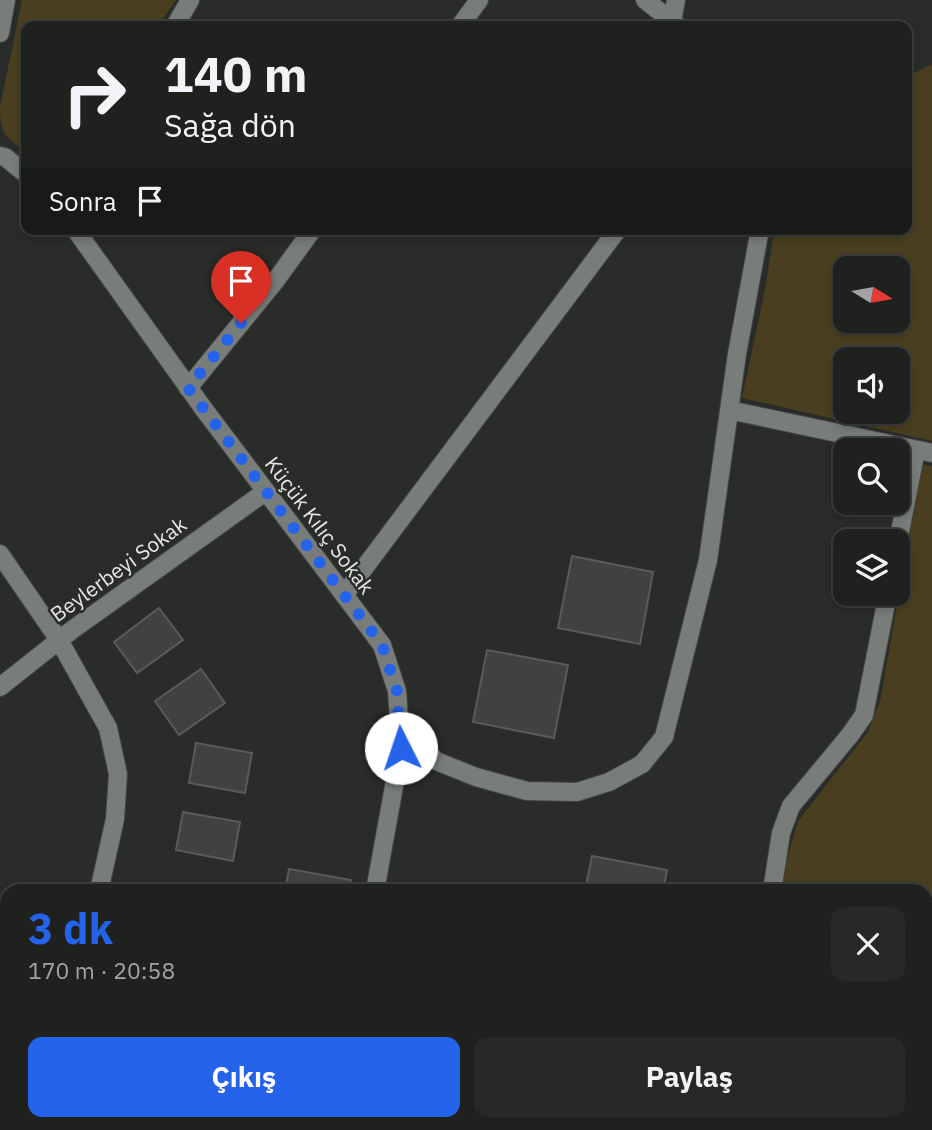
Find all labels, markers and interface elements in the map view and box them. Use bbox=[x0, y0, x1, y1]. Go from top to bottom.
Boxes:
text: 140 m bbox=[164, 42, 308, 105]
icon: right bbox=[49, 49, 140, 140]
text: Sağa dön bbox=[164, 104, 296, 146]
icon: arrive bbox=[131, 182, 169, 220]
text: Sonra bbox=[49, 184, 117, 218]
pin bbox=[211, 251, 271, 323]
north arrow bbox=[833, 256, 910, 332]
map controls bbox=[833, 256, 910, 606]
icon: arrive bbox=[222, 262, 260, 300]
button: sound bbox=[833, 347, 910, 424]
button: search bbox=[833, 438, 910, 515]
street label: Küçük Kılıç Sokak bbox=[259, 450, 381, 600]
street label: Beylerbeyi Sokak bbox=[44, 510, 192, 628]
button: layers bbox=[833, 529, 910, 606]
position arrow bbox=[364, 711, 438, 785]
text: 3 dk bbox=[28, 901, 113, 956]
button: close bbox=[831, 907, 905, 981]
text: 170 m · 20:58 bbox=[28, 955, 175, 985]
button: Çıkış bbox=[28, 1037, 460, 1117]
button: Paylaş bbox=[474, 1037, 905, 1117]

